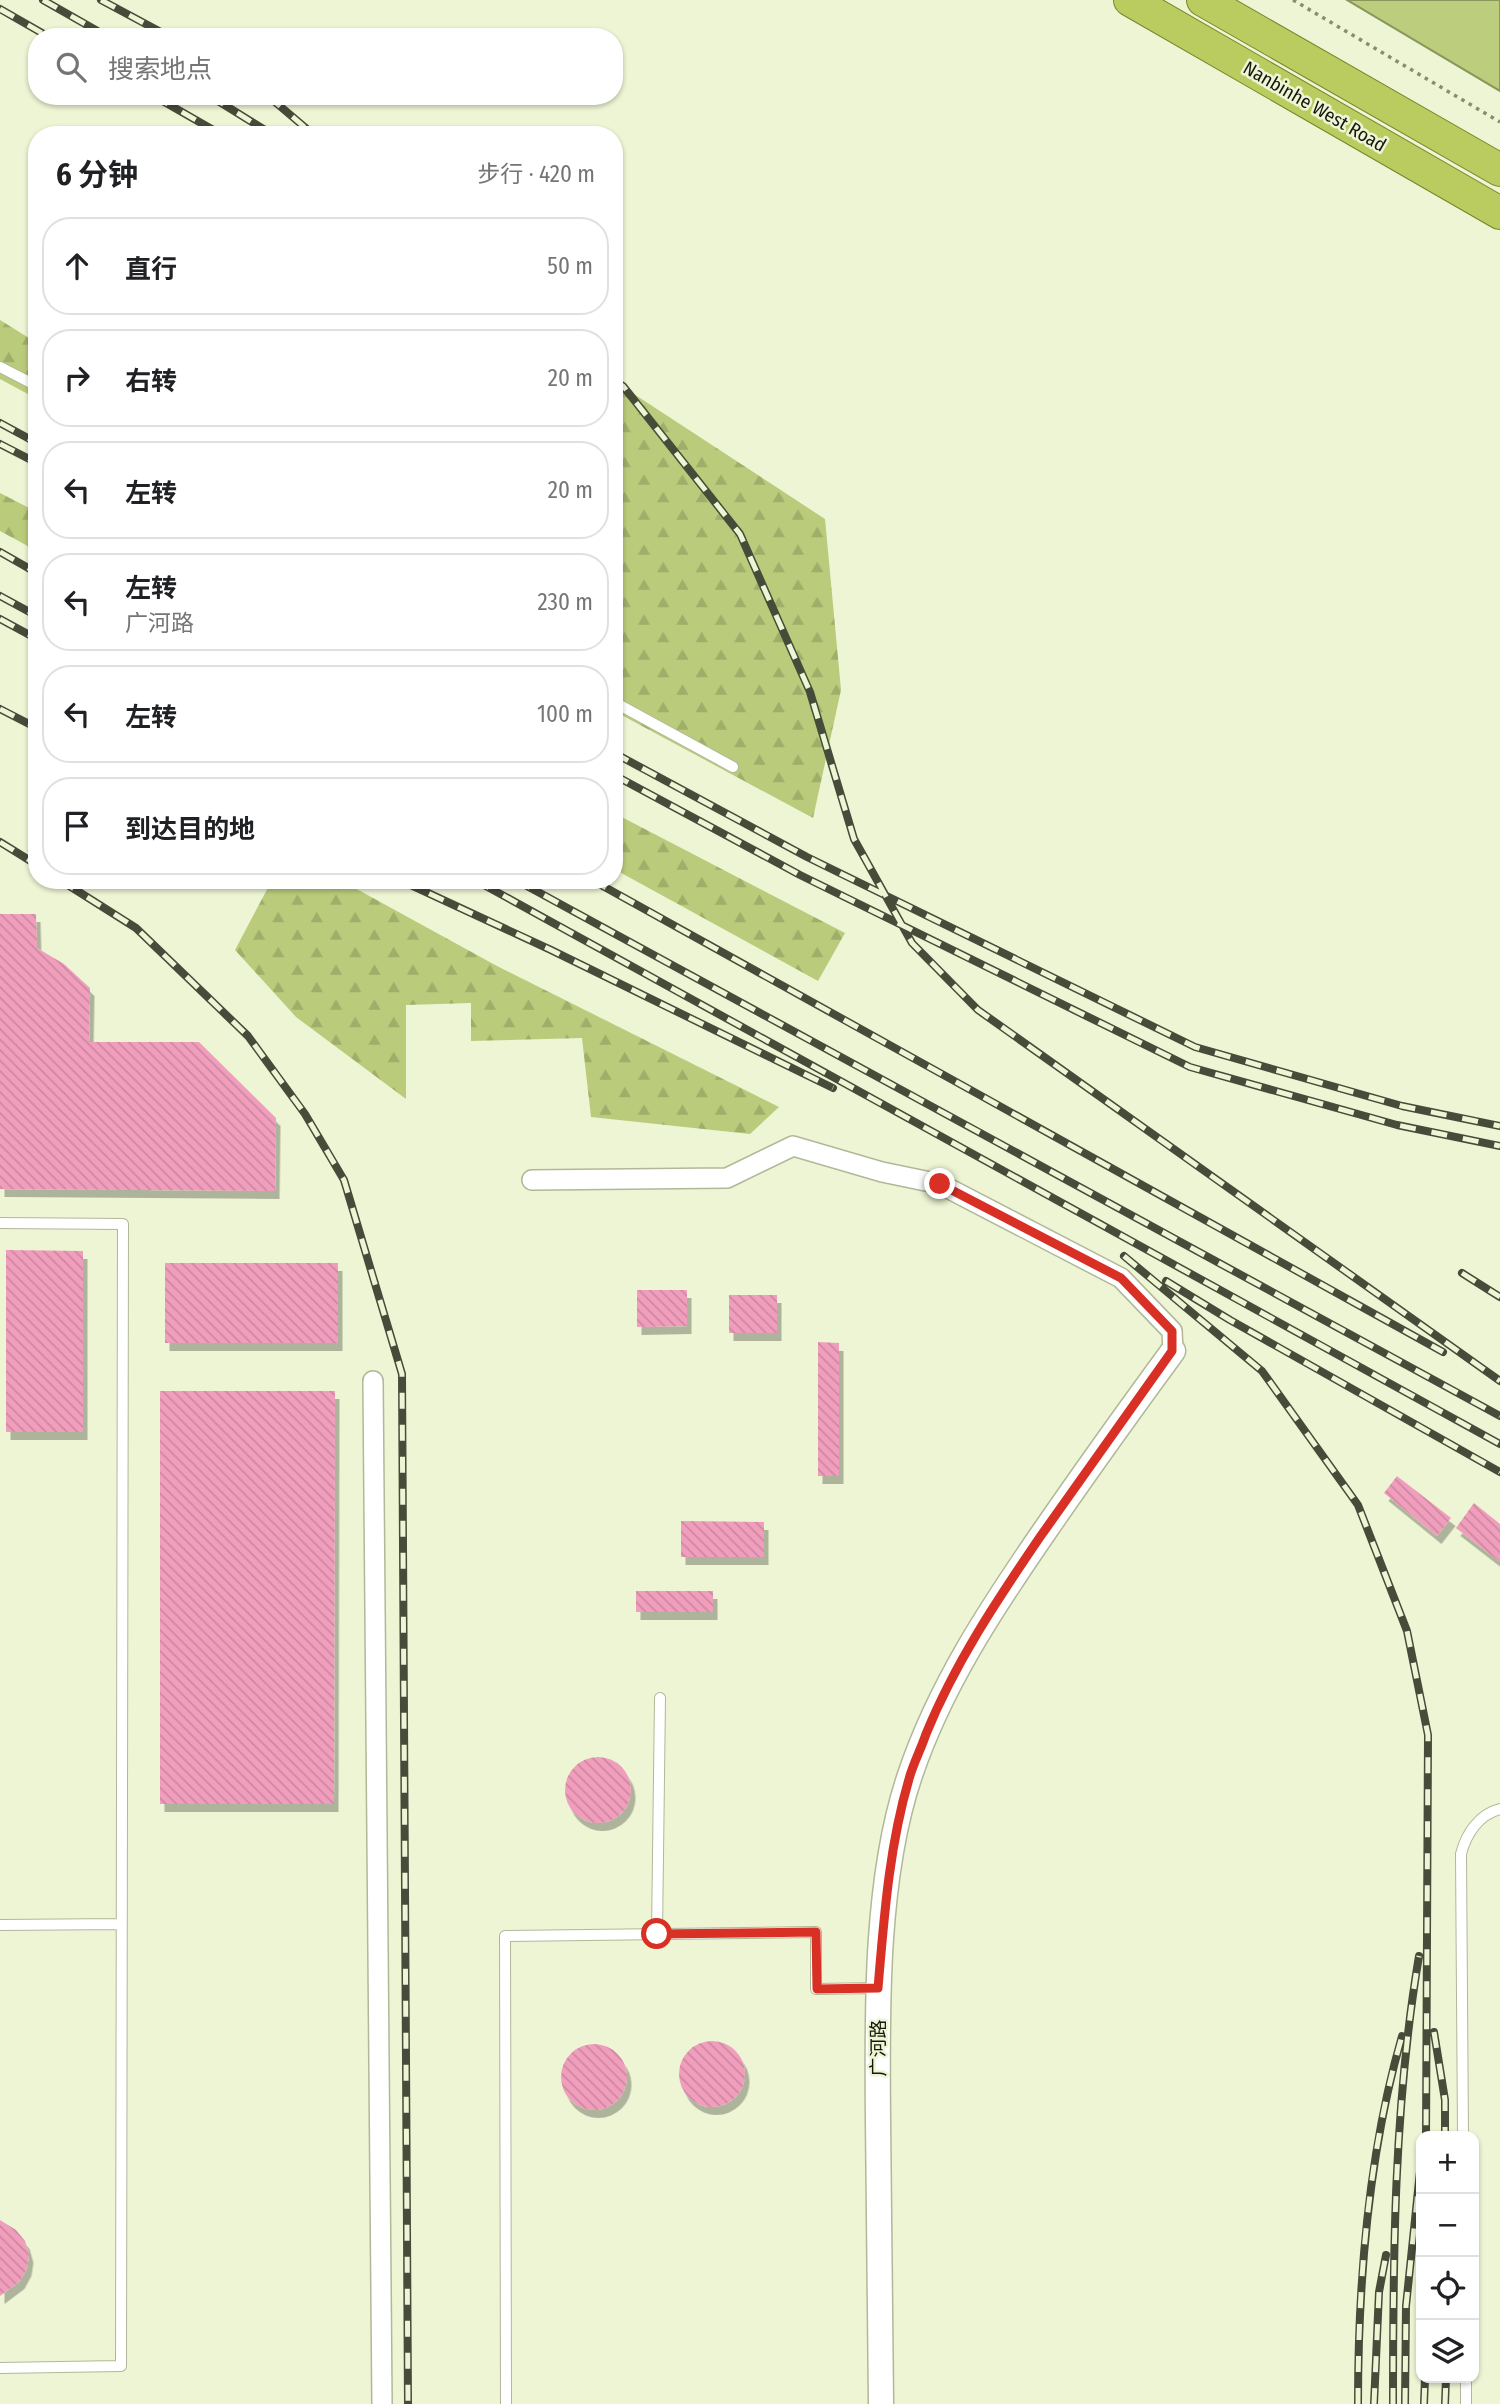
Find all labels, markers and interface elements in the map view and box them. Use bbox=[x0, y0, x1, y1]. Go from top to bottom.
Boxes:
search box bbox=[28, 28, 623, 105]
icon: search bbox=[52, 48, 90, 86]
text: 搜索地点 bbox=[108, 54, 212, 85]
street label: Nanbinhe West Road bbox=[1239, 56, 1390, 157]
text: 6 分钟 bbox=[56, 157, 138, 193]
text: 步行 · 420 m bbox=[477, 160, 595, 188]
icon: ahead bbox=[58, 247, 96, 285]
text: 50 m bbox=[547, 252, 593, 280]
text: 直行 bbox=[125, 254, 177, 285]
icon: right bbox=[58, 359, 96, 397]
text: 20 m bbox=[548, 364, 593, 392]
text: 右转 bbox=[125, 366, 177, 397]
icon: left bbox=[58, 471, 96, 509]
text: 20 m bbox=[548, 476, 593, 504]
text: 左转 bbox=[125, 478, 177, 509]
text: 左转 bbox=[125, 573, 177, 604]
icon: left bbox=[58, 583, 96, 621]
text: 230 m bbox=[537, 588, 593, 616]
text: 广河路 bbox=[125, 609, 194, 637]
icon: left bbox=[58, 695, 96, 733]
text: 100 m bbox=[537, 700, 593, 728]
text: 左转 bbox=[125, 702, 177, 733]
icon: arrive bbox=[58, 807, 96, 845]
text: 到达目的地 bbox=[125, 814, 255, 845]
route end bbox=[924, 1168, 955, 1199]
route start bbox=[641, 1918, 672, 1949]
street label: 广河路 bbox=[867, 2019, 890, 2077]
map controls bbox=[1416, 2131, 1479, 2383]
button: + bbox=[1416, 2131, 1479, 2194]
button: − bbox=[1416, 2194, 1479, 2257]
button: locate bbox=[1416, 2257, 1479, 2320]
button: layers bbox=[1416, 2320, 1479, 2383]

